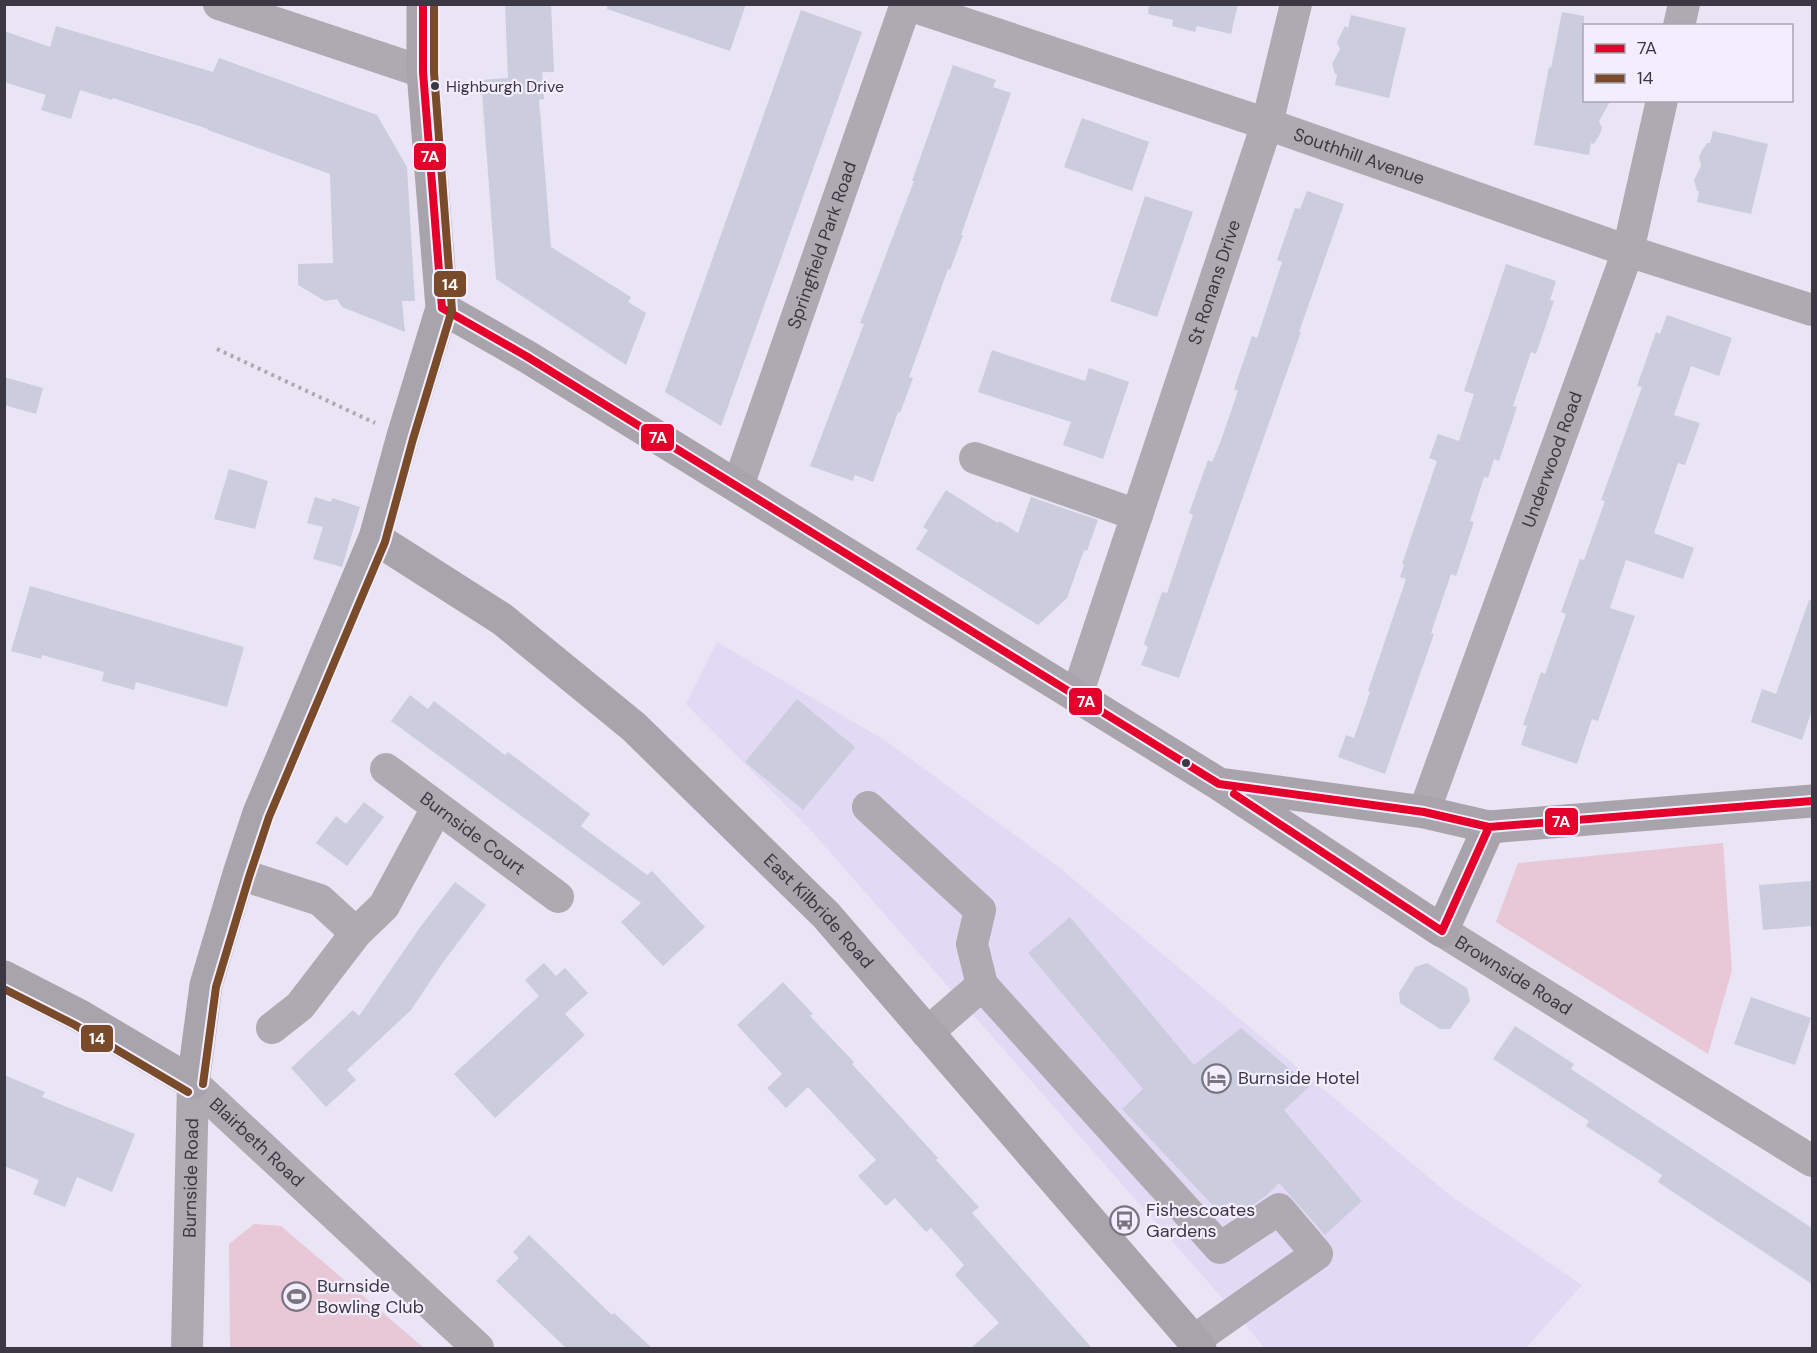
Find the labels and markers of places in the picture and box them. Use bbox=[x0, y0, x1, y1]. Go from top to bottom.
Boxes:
place label: Highburgh Drive bbox=[446, 76, 564, 97]
marker: Highburgh Drive bbox=[429, 80, 441, 92]
unlabelled marker bbox=[1180, 757, 1192, 769]
hotel icon: Burnside Hotel bbox=[1201, 1062, 1233, 1094]
place label: Burnside Hotel bbox=[1238, 1066, 1359, 1090]
place label: Fishescoates Gardens bbox=[1146, 1198, 1255, 1243]
bus stop icon: Fishescoates Gardens bbox=[1109, 1204, 1141, 1236]
place label: Burnside Bowling Club bbox=[317, 1274, 424, 1319]
sports icon: Burnside Bowling Club bbox=[280, 1280, 312, 1312]

